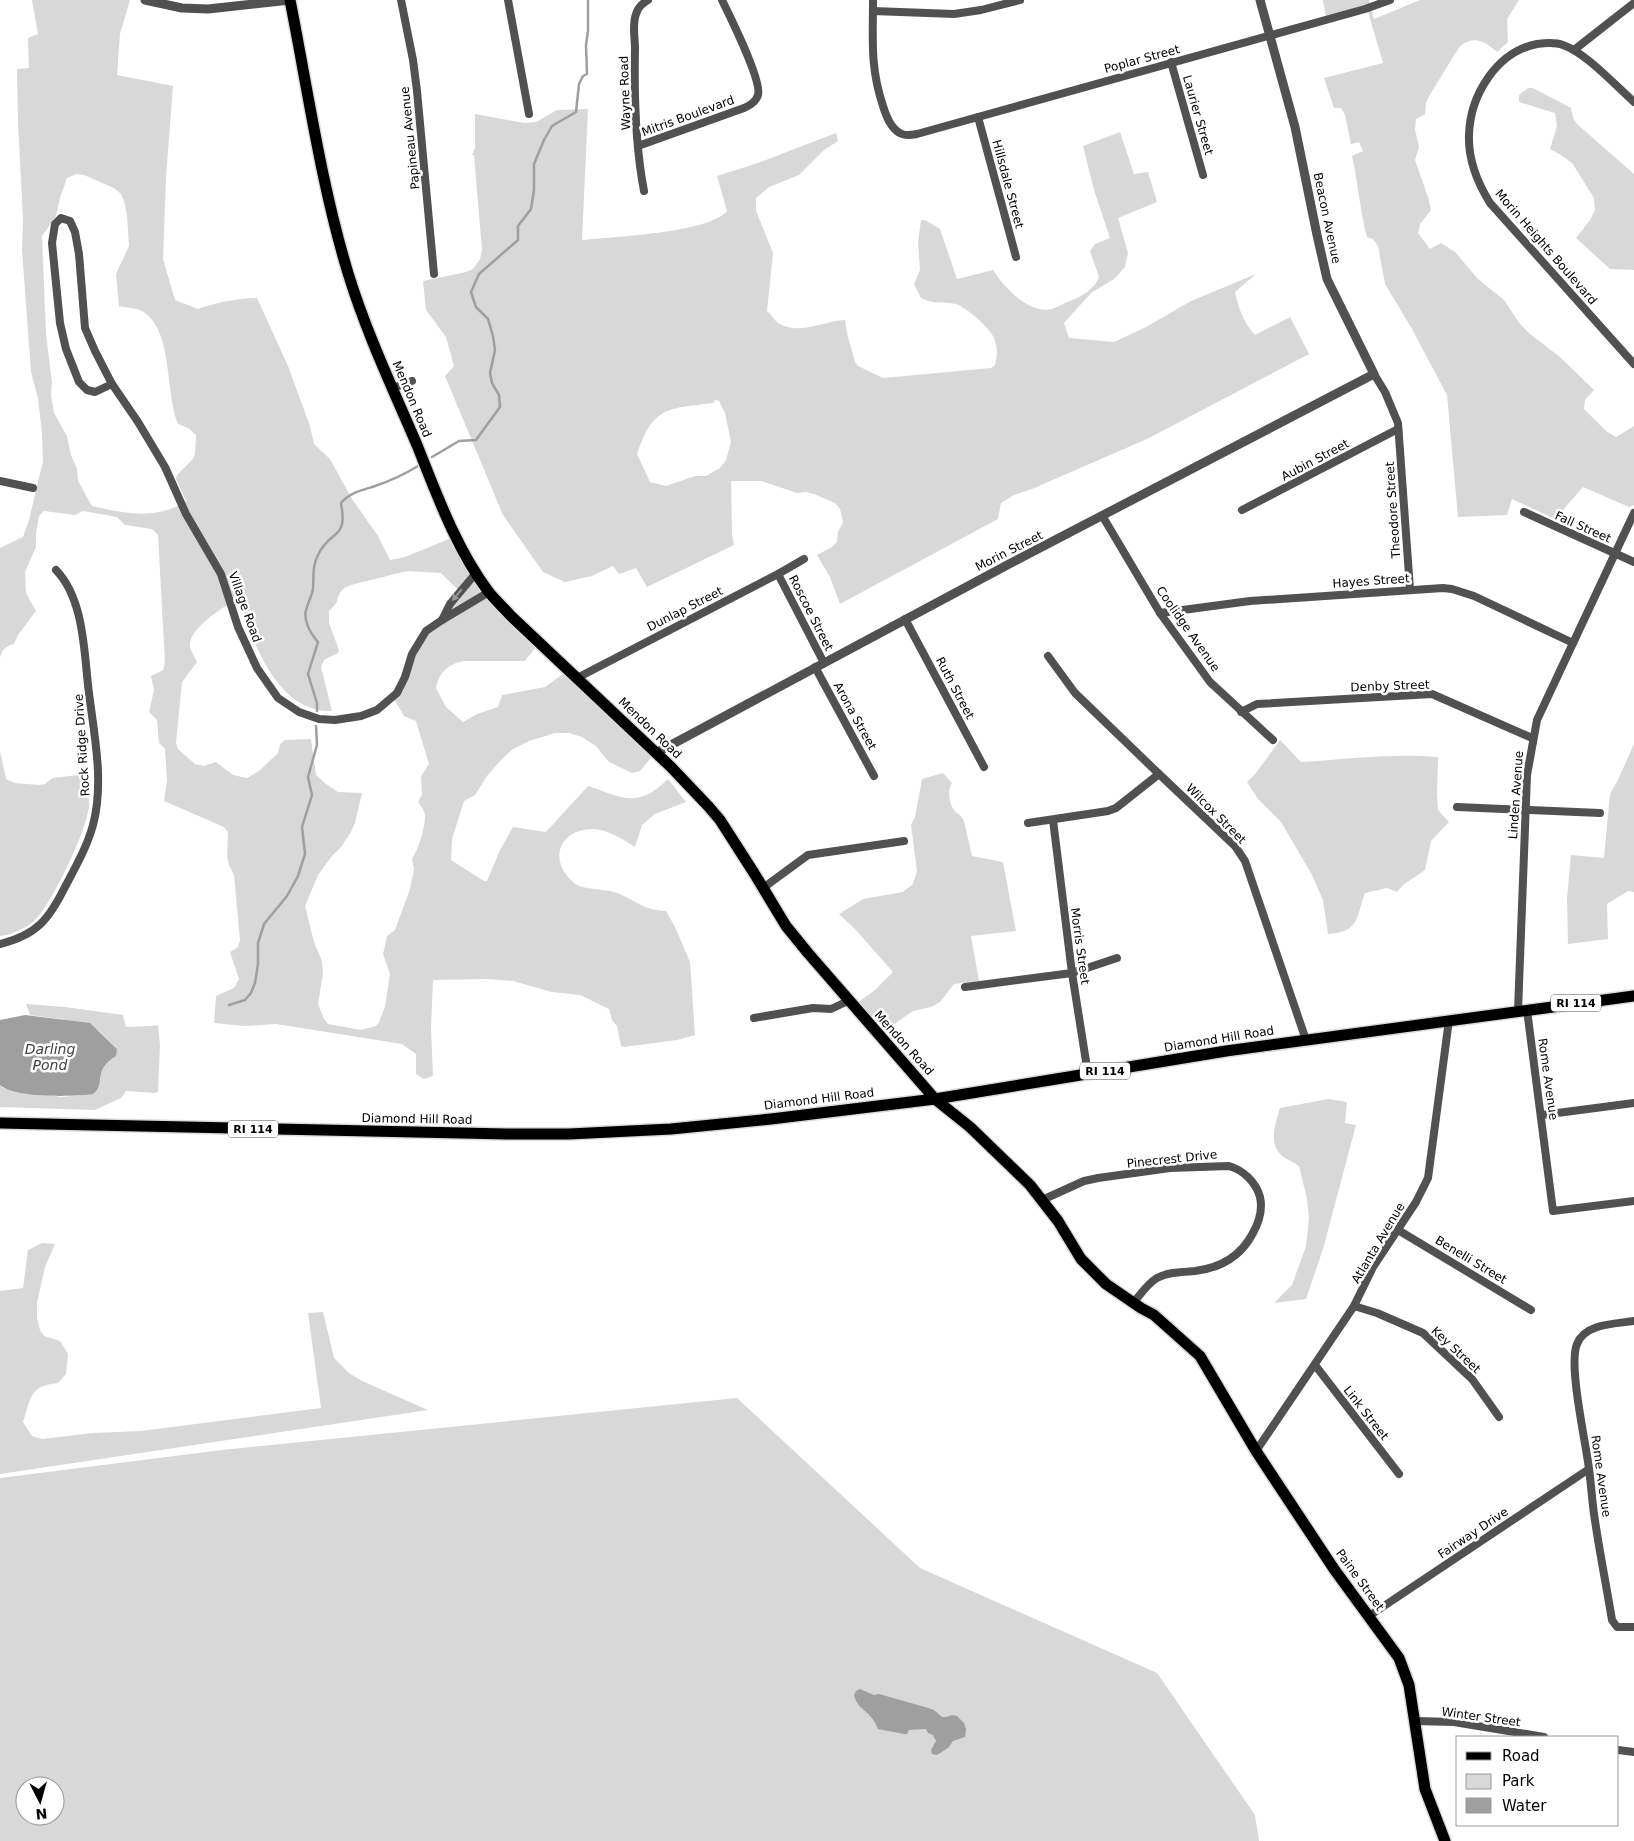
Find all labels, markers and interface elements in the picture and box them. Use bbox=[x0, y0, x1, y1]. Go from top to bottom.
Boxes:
street label: Poplar Street bbox=[1103, 42, 1182, 76]
street label: Wayne Road bbox=[617, 56, 633, 130]
street label: Laurier Street bbox=[1180, 73, 1216, 157]
street label: Papineau Avenue bbox=[398, 86, 422, 190]
street label: Mitris Boulevard bbox=[640, 93, 736, 139]
street label: Hillsdale Street bbox=[989, 138, 1027, 230]
street label: Beacon Avenue bbox=[1310, 171, 1344, 265]
street label: Morin Heights Boulevard bbox=[1492, 187, 1600, 307]
street label: Mendon Road bbox=[390, 359, 434, 439]
street label: Aubin Street bbox=[1279, 436, 1351, 484]
street label: Theodore Street bbox=[1383, 461, 1403, 560]
street label: Fall Street bbox=[1553, 508, 1614, 546]
street label: Morin Street bbox=[973, 528, 1045, 574]
street label: Village Road bbox=[226, 570, 264, 644]
street label: Hayes Street bbox=[1332, 571, 1410, 591]
street label: Roscoe Street bbox=[786, 573, 836, 653]
street label: Dunlap Street bbox=[645, 584, 725, 634]
street label: Coolidge Avenue bbox=[1153, 584, 1223, 674]
one-way arrow bbox=[452, 588, 463, 601]
street label: Ruth Street bbox=[933, 655, 977, 722]
street label: Denby Street bbox=[1350, 678, 1430, 694]
street label: Arona Street bbox=[831, 680, 880, 753]
street label: Rock Ridge Drive bbox=[71, 693, 93, 797]
street label: Mendon Road bbox=[616, 695, 684, 761]
street label: Linden Avenue bbox=[1506, 750, 1526, 840]
street label: Wilcox Street bbox=[1183, 781, 1249, 847]
street label: Morris Street bbox=[1068, 907, 1092, 985]
road number: RI 114 bbox=[1551, 994, 1601, 1011]
street label: Mendon Road bbox=[871, 1008, 937, 1078]
street label: Diamond Hill Road bbox=[1163, 1023, 1275, 1055]
street label: Rome Avenue bbox=[1535, 1037, 1561, 1121]
water label: Darling Pond bbox=[25, 1041, 75, 1073]
road number: RI 114 bbox=[1080, 1062, 1130, 1080]
street label: Diamond Hill Road bbox=[763, 1085, 875, 1113]
street label: Diamond Hill Road bbox=[361, 1111, 473, 1127]
road number: RI 114 bbox=[228, 1120, 278, 1138]
street label: Pinecrest Drive bbox=[1126, 1147, 1218, 1171]
street label: Atlanta Avenue bbox=[1348, 1200, 1408, 1286]
street label: Benelli Street bbox=[1433, 1233, 1510, 1287]
street label: Key Street bbox=[1429, 1324, 1484, 1376]
street label: Link Street bbox=[1341, 1383, 1392, 1443]
street label: Rome Avenue bbox=[1588, 1434, 1614, 1518]
street label: Fairway Drive bbox=[1435, 1504, 1511, 1562]
street label: Paine Street bbox=[1333, 1546, 1387, 1614]
street label: Winter Street bbox=[1440, 1705, 1522, 1730]
legend bbox=[1456, 1736, 1619, 1826]
text: Road bbox=[1502, 1747, 1540, 1765]
text: Park bbox=[1502, 1772, 1535, 1790]
north arrow bbox=[15, 1776, 65, 1826]
text: Water bbox=[1502, 1797, 1547, 1815]
text: N bbox=[35, 1805, 48, 1822]

